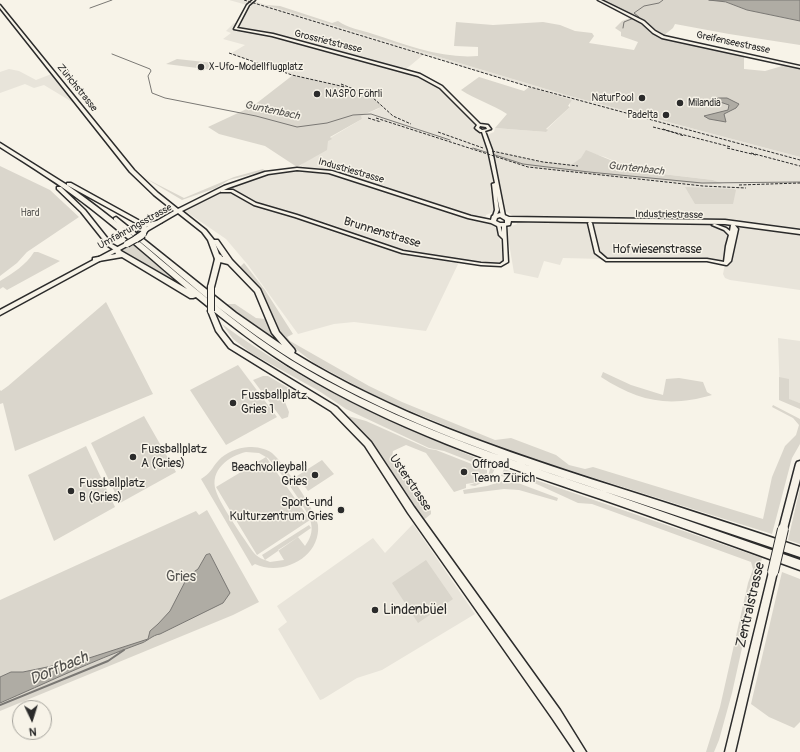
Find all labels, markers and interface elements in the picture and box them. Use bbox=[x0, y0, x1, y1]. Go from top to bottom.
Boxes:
street label: Grossrietstrasse bbox=[293, 28, 363, 56]
street label: Greifenseestrasse bbox=[695, 29, 771, 57]
place label: X-Ufo-Modellflugplatz bbox=[209, 61, 303, 73]
street label: Zürichstrasse bbox=[54, 62, 100, 114]
marker: X-Ufo-Modellflugplatz bbox=[196, 62, 206, 72]
place label: NASPO Föhrli bbox=[325, 88, 382, 100]
marker: NASPO Föhrli bbox=[312, 89, 322, 99]
place label: NaturPool bbox=[592, 92, 634, 104]
marker: NaturPool bbox=[637, 93, 647, 103]
place label: Milandia bbox=[688, 97, 721, 109]
marker: Milandia bbox=[675, 98, 685, 108]
water label: Guntenbach bbox=[243, 99, 301, 123]
place label: Padelta bbox=[627, 109, 658, 121]
marker: Padelta bbox=[661, 110, 671, 120]
street label: Industriestrasse bbox=[317, 156, 385, 186]
water label: Guntenbach bbox=[607, 160, 665, 178]
street label: Umfahrungsstrasse bbox=[96, 202, 174, 252]
park label: Hard bbox=[20, 207, 40, 219]
street label: Industriestrasse bbox=[635, 208, 703, 222]
street label: Brunnenstrasse bbox=[342, 214, 422, 252]
street label: Hofwiesenstrasse bbox=[612, 243, 702, 257]
place label: Fussballplatz Gries 1 bbox=[241, 389, 307, 417]
marker: Fussballplatz Gries 1 bbox=[228, 398, 238, 408]
place label: Fussballplatz A (Gries) bbox=[141, 443, 207, 471]
marker: Fussballplatz A (Gries) bbox=[128, 452, 138, 462]
street label: Usterstrasse bbox=[386, 452, 434, 514]
place label: Offroad Team Zürich bbox=[472, 458, 535, 486]
place label: Beachvolleyball Gries bbox=[231, 461, 307, 489]
marker: Offroad Team Zürich bbox=[459, 467, 469, 477]
marker: Beachvolleyball Gries bbox=[310, 470, 320, 480]
place label: Fussballplatz B (Gries) bbox=[79, 477, 145, 505]
marker: Fussballplatz B (Gries) bbox=[66, 486, 76, 496]
place label: Sport-und Kulturzentrum Gries bbox=[229, 496, 333, 524]
marker: Sport-und Kulturzentrum Gries bbox=[336, 505, 346, 515]
street label: Zentralstrasse bbox=[733, 561, 769, 649]
park label: Gries bbox=[166, 569, 196, 585]
place label: Lindenbüel bbox=[383, 602, 447, 618]
marker: Lindenbüel bbox=[370, 605, 380, 615]
water label: Dorfbach bbox=[27, 648, 91, 690]
north arrow bbox=[12, 700, 52, 740]
text: N bbox=[29, 725, 37, 738]

